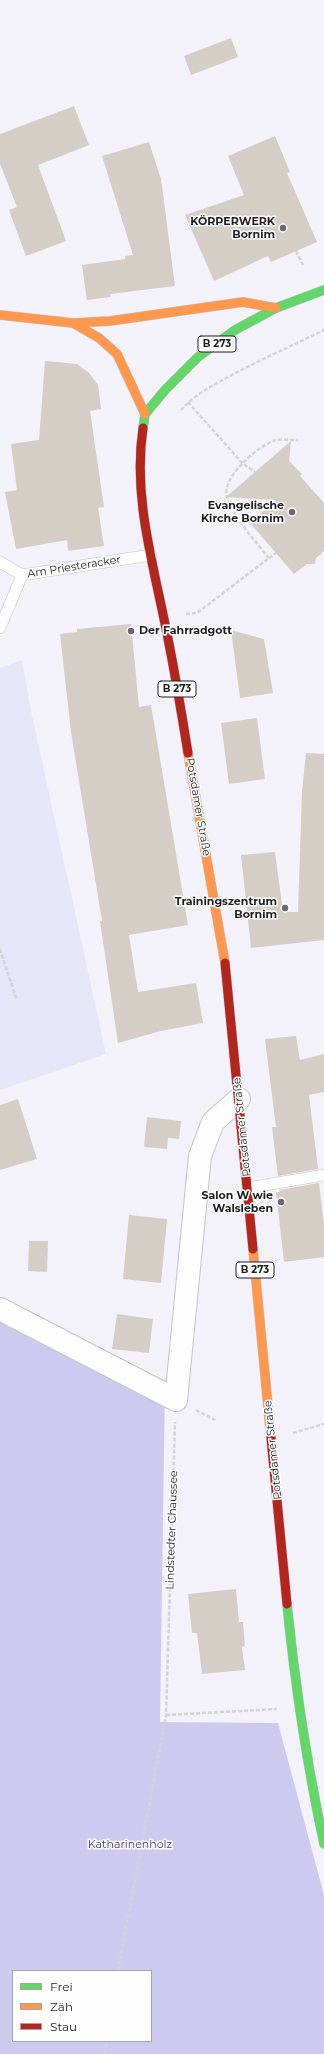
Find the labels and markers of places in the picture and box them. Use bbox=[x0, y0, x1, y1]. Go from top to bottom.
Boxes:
place label: KÖRPERWERK Bornim bbox=[190, 215, 275, 241]
marker: KÖRPERWERK Bornim bbox=[278, 223, 288, 233]
place label: Evangelische Kirche Bornim bbox=[201, 499, 284, 525]
marker: Evangelische Kirche Bornim bbox=[287, 507, 297, 517]
place label: Der Fahrradgott bbox=[139, 624, 232, 638]
marker: Der Fahrradgott bbox=[126, 626, 136, 636]
place label: Trainingszentrum Bornim bbox=[175, 895, 277, 921]
marker: Trainingszentrum Bornim bbox=[280, 903, 290, 913]
place label: Salon W wie Walsleben bbox=[202, 1189, 273, 1215]
marker: Salon W wie Walsleben bbox=[276, 1197, 286, 1207]

